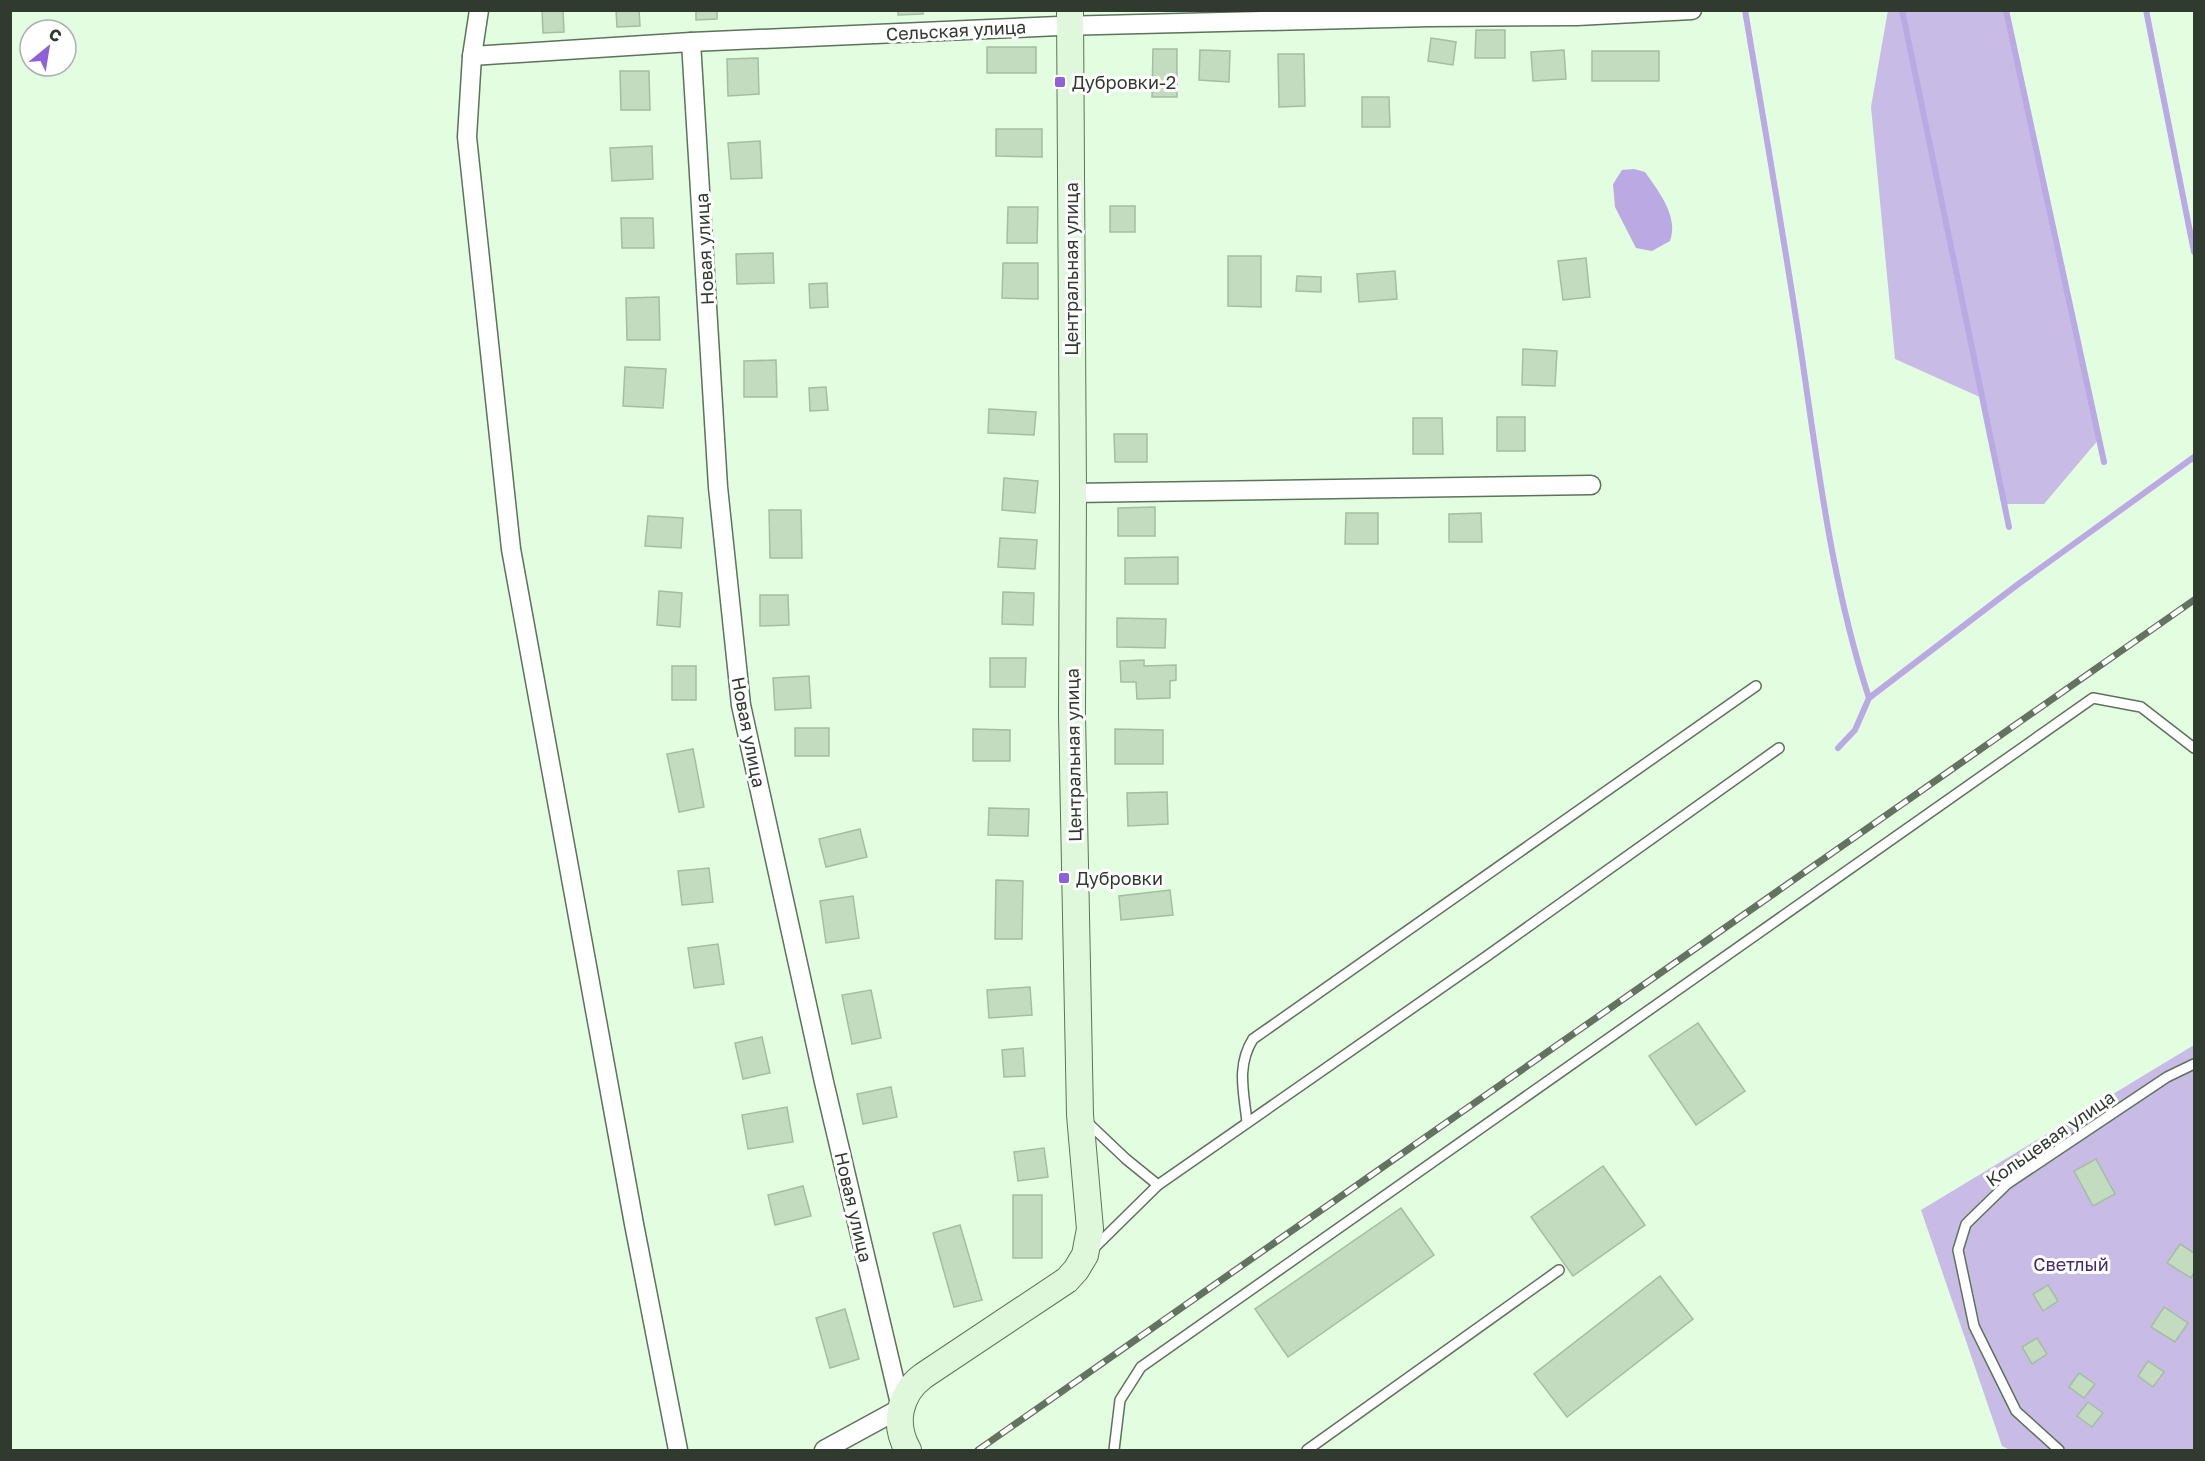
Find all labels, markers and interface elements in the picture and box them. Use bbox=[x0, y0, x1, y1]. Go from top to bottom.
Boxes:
street label: Сельская улица bbox=[885, 15, 1027, 45]
north arrow bbox=[18, 18, 78, 78]
text: С bbox=[46, 24, 65, 47]
place label: Дубровки-2 bbox=[1072, 71, 1176, 93]
marker: Дубровки-2 bbox=[1053, 75, 1067, 89]
street label: Центральная улица bbox=[1060, 182, 1082, 356]
street label: Новая улица bbox=[690, 192, 718, 306]
street label: Центральная улица bbox=[1060, 668, 1086, 842]
street label: Новая улица bbox=[727, 675, 771, 789]
place label: Дубровки bbox=[1076, 867, 1163, 889]
marker: Дубровки bbox=[1057, 871, 1071, 885]
street label: Кольцевая улица bbox=[1981, 1085, 2119, 1191]
street label: Новая улица bbox=[831, 1150, 877, 1264]
park label: Светлый bbox=[2033, 1253, 2109, 1275]

